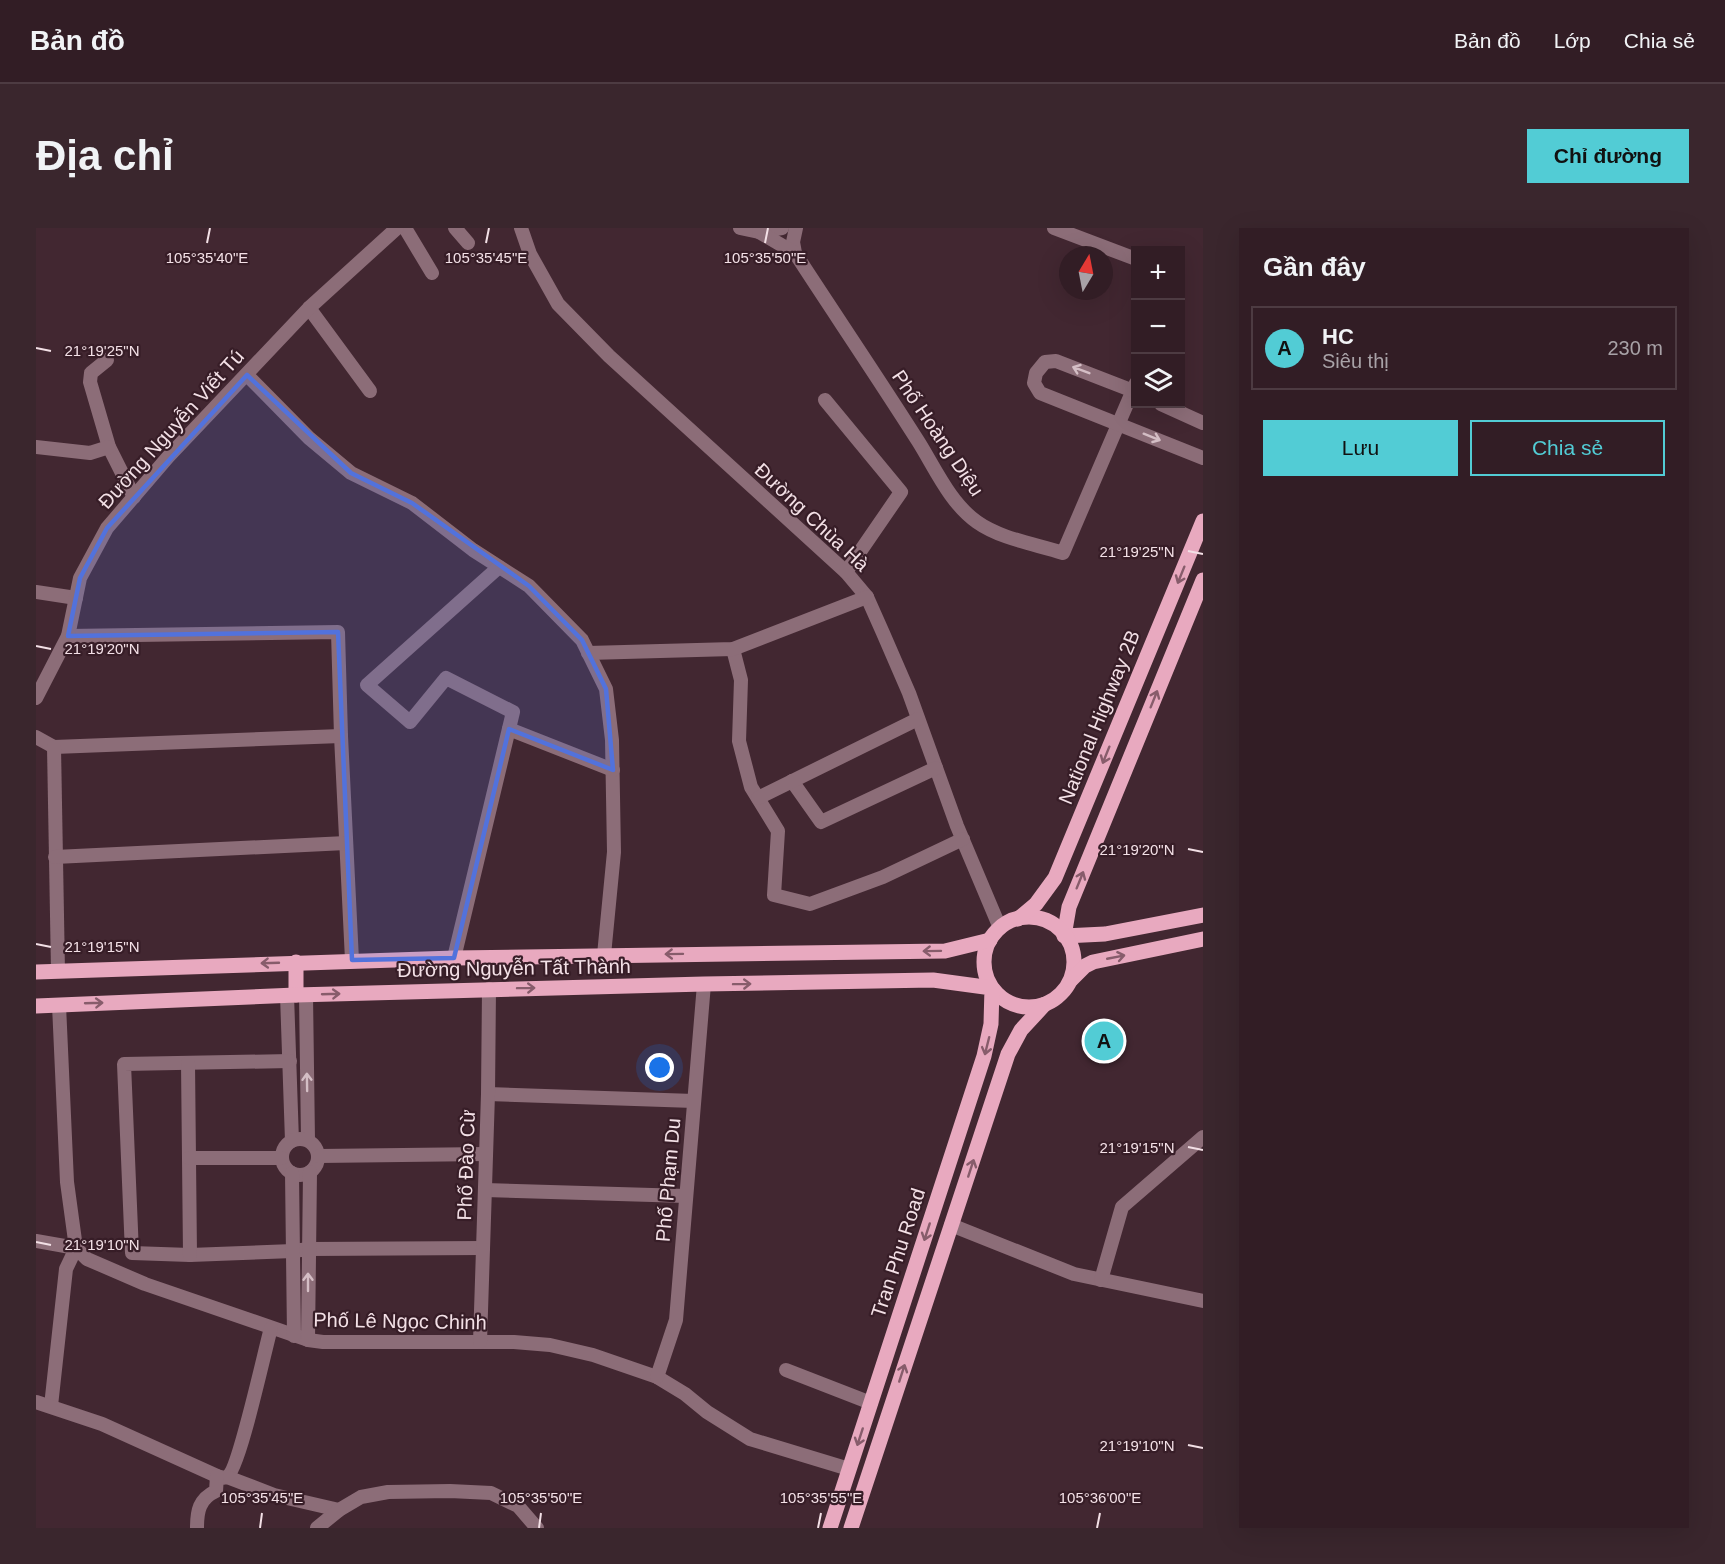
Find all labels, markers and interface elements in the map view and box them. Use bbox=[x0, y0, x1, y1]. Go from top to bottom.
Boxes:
text: Bản đồ bbox=[30, 25, 125, 56]
text: Bản đồ bbox=[1454, 29, 1521, 52]
text: Lớp bbox=[1554, 29, 1591, 52]
text: Chia sẻ bbox=[1624, 29, 1695, 52]
button: Chỉ đường bbox=[1527, 129, 1689, 183]
text: Địa chỉ bbox=[36, 132, 174, 179]
north arrow bbox=[1059, 246, 1113, 300]
map controls bbox=[1131, 246, 1185, 408]
button: + bbox=[1131, 246, 1185, 300]
text: 105°35'40"E bbox=[166, 249, 248, 266]
text: 105°35'45"E bbox=[445, 249, 527, 266]
text: 105°35'50"E bbox=[724, 249, 806, 266]
text: Gần đây bbox=[1263, 252, 1366, 282]
button: − bbox=[1131, 300, 1185, 354]
text: HC bbox=[1322, 324, 1354, 349]
text: A bbox=[1277, 337, 1292, 359]
text: 230 m bbox=[1607, 337, 1663, 359]
text: 21°19'25"N bbox=[64, 342, 140, 359]
street label: Đường Nguyễn Viết Tú bbox=[94, 345, 248, 513]
text: Siêu thị bbox=[1322, 350, 1389, 372]
button: layers bbox=[1131, 354, 1185, 408]
one-way arrow bbox=[1072, 364, 1091, 375]
street label: Phố Hoàng Diệu bbox=[888, 366, 988, 500]
button: Lưu bbox=[1263, 420, 1458, 476]
button: Chia sẻ bbox=[1470, 420, 1665, 476]
one-way arrow bbox=[1142, 432, 1161, 443]
street label: Đường Chùa Hà bbox=[750, 459, 874, 576]
text: 21°19'25"N bbox=[1099, 543, 1175, 560]
one-way arrow bbox=[1175, 565, 1186, 583]
street label: National Highway 2B bbox=[1054, 627, 1144, 807]
text: 21°19'20"N bbox=[64, 640, 140, 657]
one-way arrow bbox=[1149, 691, 1160, 709]
one-way arrow bbox=[1100, 745, 1111, 764]
text: 21°19'20"N bbox=[1099, 841, 1175, 858]
one-way arrow bbox=[1075, 871, 1086, 890]
text: 21°19'15"N bbox=[64, 938, 140, 955]
one-way arrow bbox=[923, 946, 943, 957]
one-way arrow bbox=[665, 948, 685, 960]
one-way arrow bbox=[1105, 951, 1125, 962]
street label: Đường Nguyễn Tất Thành bbox=[397, 955, 631, 981]
one-way arrow bbox=[260, 958, 280, 969]
one-way arrow bbox=[732, 978, 752, 989]
one-way arrow bbox=[516, 982, 536, 994]
one-way arrow bbox=[321, 988, 341, 1000]
one-way arrow bbox=[84, 998, 104, 1009]
pin: A bbox=[1084, 1018, 1124, 1064]
one-way arrow bbox=[980, 1037, 992, 1056]
your location bbox=[645, 1053, 674, 1082]
one-way arrow bbox=[301, 1072, 313, 1092]
street label: Phố Đào Cừ bbox=[453, 1109, 479, 1221]
street label: Phố Phạm Du bbox=[652, 1117, 684, 1243]
text: 21°19'15"N bbox=[1099, 1139, 1175, 1156]
one-way arrow bbox=[966, 1159, 977, 1178]
street label: Tran Phu Road bbox=[867, 1185, 929, 1321]
one-way arrow bbox=[921, 1222, 932, 1241]
text: 21°19'10"N bbox=[64, 1236, 140, 1253]
one-way arrow bbox=[303, 1272, 314, 1292]
street label: Phố Lê Ngọc Chinh bbox=[313, 1308, 487, 1334]
one-way arrow bbox=[898, 1364, 909, 1383]
one-way arrow bbox=[854, 1427, 865, 1446]
text: 21°19'10"N bbox=[1099, 1437, 1175, 1454]
text: 105°35'45"E bbox=[221, 1489, 303, 1506]
text: 105°35'50"E bbox=[500, 1489, 582, 1506]
text: 105°35'55"E bbox=[780, 1489, 862, 1506]
text: 105°36'00"E bbox=[1059, 1489, 1141, 1506]

